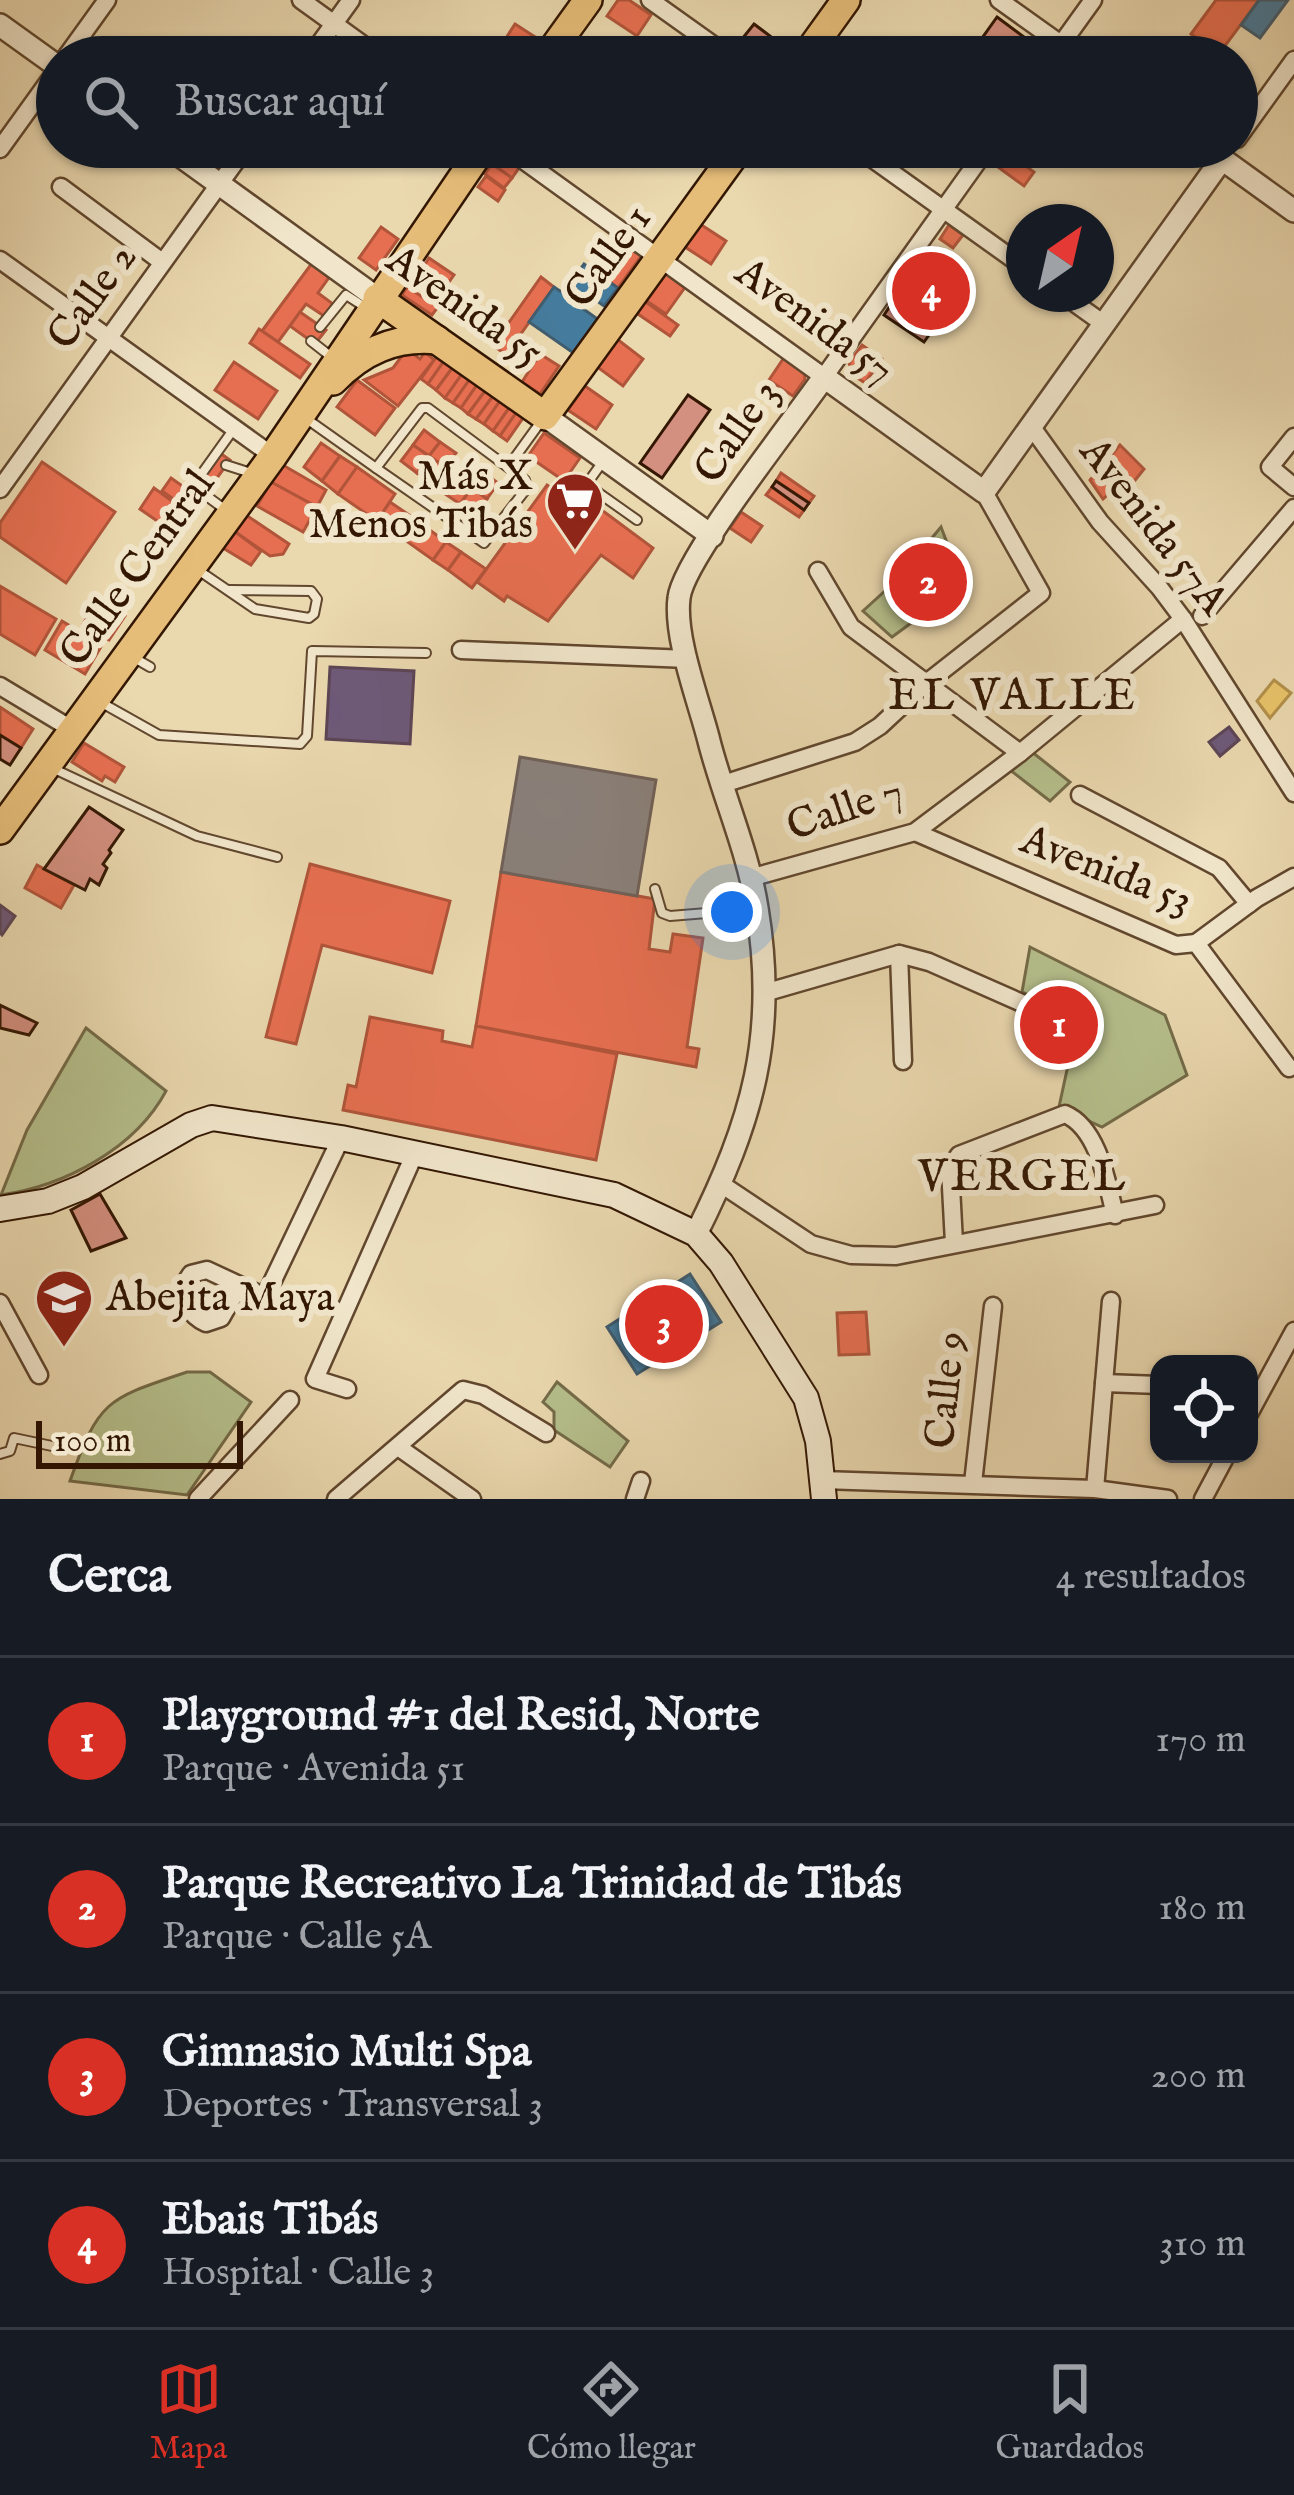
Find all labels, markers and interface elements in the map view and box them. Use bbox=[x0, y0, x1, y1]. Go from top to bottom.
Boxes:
search box bbox=[36, 36, 1258, 168]
icon: search bbox=[78, 69, 144, 135]
text: Buscar aquí bbox=[174, 74, 385, 131]
street label: Calle 1 bbox=[554, 195, 664, 319]
north arrow bbox=[1006, 204, 1114, 312]
street label: Calle 2 bbox=[37, 233, 149, 361]
street label: Avenida 55 bbox=[375, 233, 552, 380]
street label: Avenida 57 bbox=[724, 246, 904, 397]
pin: 4 bbox=[892, 246, 970, 336]
street label: Calle 3 bbox=[683, 370, 793, 494]
street label: Avenida 57A bbox=[1066, 427, 1240, 628]
place label: Más X Menos Tibás bbox=[309, 451, 533, 552]
street label: Calle Central bbox=[49, 460, 227, 678]
supermarket icon: Más X Menos Tibás bbox=[544, 470, 606, 552]
pin: 2 bbox=[889, 537, 967, 627]
district label: EL VALLE bbox=[888, 668, 1138, 725]
street label: Calle 7 bbox=[780, 766, 910, 854]
street label: Avenida 53 bbox=[1012, 814, 1199, 928]
your location bbox=[702, 882, 762, 942]
pin: 1 bbox=[1020, 980, 1098, 1070]
district label: VERGEL bbox=[917, 1149, 1128, 1206]
school or university icon: Abejita Maya bbox=[33, 1267, 95, 1349]
place label: Abejita Maya bbox=[105, 1272, 335, 1325]
pin: 3 bbox=[625, 1279, 703, 1369]
street label: Calle 9 bbox=[914, 1329, 980, 1451]
map controls bbox=[1150, 1355, 1258, 1463]
button: locate bbox=[1150, 1355, 1258, 1463]
scale bar bbox=[36, 1415, 243, 1468]
text: 100 m bbox=[54, 1421, 131, 1463]
text: Cerca bbox=[48, 1545, 171, 1610]
text: 4 resultados bbox=[1056, 1553, 1246, 1602]
text: Playground #1 del Resid, Norte bbox=[162, 1688, 760, 1745]
text: 1 bbox=[80, 1716, 94, 1765]
text: 170 m bbox=[1155, 1716, 1246, 1765]
text: Parque · Avenida 51 bbox=[162, 1745, 465, 1794]
text: Parque Recreativo La Trinidad de Tibás bbox=[162, 1856, 902, 1913]
text: 2 bbox=[78, 1884, 96, 1933]
text: 180 m bbox=[1158, 1884, 1246, 1933]
text: Parque · Calle 5A bbox=[162, 1913, 431, 1962]
text: Gimnasio Multi Spa bbox=[162, 2024, 531, 2081]
text: 3 bbox=[80, 2052, 94, 2101]
text: 200 m bbox=[1151, 2052, 1246, 2101]
text: Deportes · Transversal 3 bbox=[162, 2081, 543, 2130]
text: Ebais Tibás bbox=[162, 2192, 378, 2249]
text: 4 bbox=[77, 2220, 97, 2269]
text: 310 m bbox=[1159, 2220, 1246, 2269]
text: Hospital · Calle 3 bbox=[162, 2249, 434, 2298]
tab: Mapa bbox=[150, 2356, 227, 2470]
tab: Cómo llegar bbox=[527, 2356, 696, 2470]
tab: Guardados bbox=[996, 2356, 1144, 2470]

